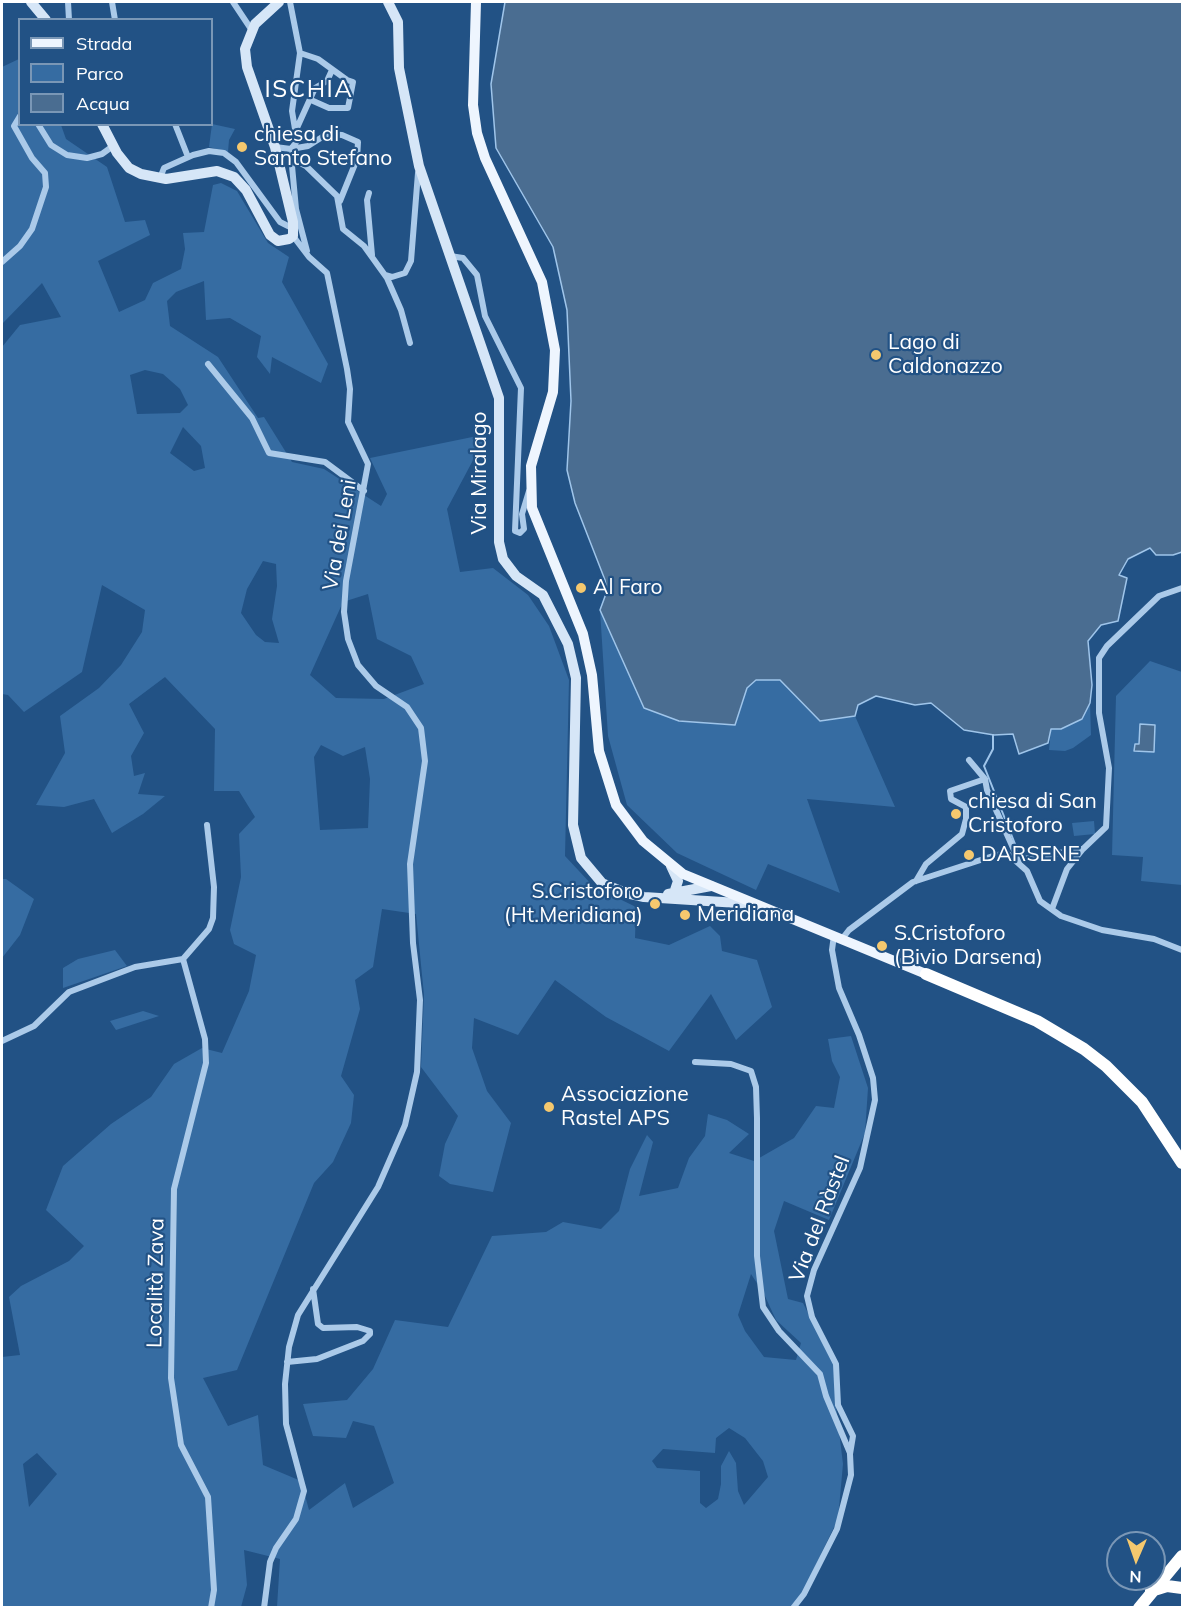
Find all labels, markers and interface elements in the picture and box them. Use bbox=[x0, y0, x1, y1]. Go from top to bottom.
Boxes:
legend bbox=[18, 18, 213, 126]
text: Strada bbox=[76, 32, 132, 55]
text: Parco bbox=[76, 62, 124, 85]
district label: ISCHIA bbox=[265, 76, 353, 104]
text: Acqua bbox=[76, 92, 130, 115]
place label: chiesa di Santo Stefano bbox=[254, 122, 392, 172]
marker: chiesa di Santo Stefano bbox=[235, 140, 249, 154]
place label: Lago di Caldonazzo bbox=[888, 330, 1003, 380]
marker: Lago di Caldonazzo bbox=[869, 348, 883, 362]
street label: Via Miralago bbox=[467, 411, 493, 535]
street label: Via dei Leni bbox=[318, 478, 362, 592]
place label: Al Faro bbox=[593, 575, 662, 601]
marker: Al Faro bbox=[574, 581, 588, 595]
place label: chiesa di San Cristoforo bbox=[968, 789, 1097, 839]
marker: chiesa di San Cristoforo bbox=[949, 807, 963, 821]
place label: DARSENE bbox=[981, 842, 1080, 868]
marker: DARSENE bbox=[962, 848, 976, 862]
place label: S.Cristoforo (Ht.Meridiana) bbox=[504, 879, 643, 929]
marker: S.Cristoforo (Ht.Meridiana) bbox=[648, 897, 662, 911]
place label: Meridiana bbox=[697, 902, 794, 928]
marker: Meridiana bbox=[678, 908, 692, 922]
place label: S.Cristoforo (Bivio Darsena) bbox=[894, 921, 1043, 971]
marker: S.Cristoforo (Bivio Darsena) bbox=[875, 939, 889, 953]
place label: Associazione Rastel APS bbox=[561, 1082, 689, 1132]
marker: Associazione Rastel APS bbox=[542, 1100, 556, 1114]
street label: Via del Ràstel bbox=[784, 1152, 856, 1286]
street label: Località Zava bbox=[142, 1218, 170, 1348]
north arrow bbox=[1106, 1531, 1166, 1591]
text: N bbox=[1129, 1567, 1142, 1587]

